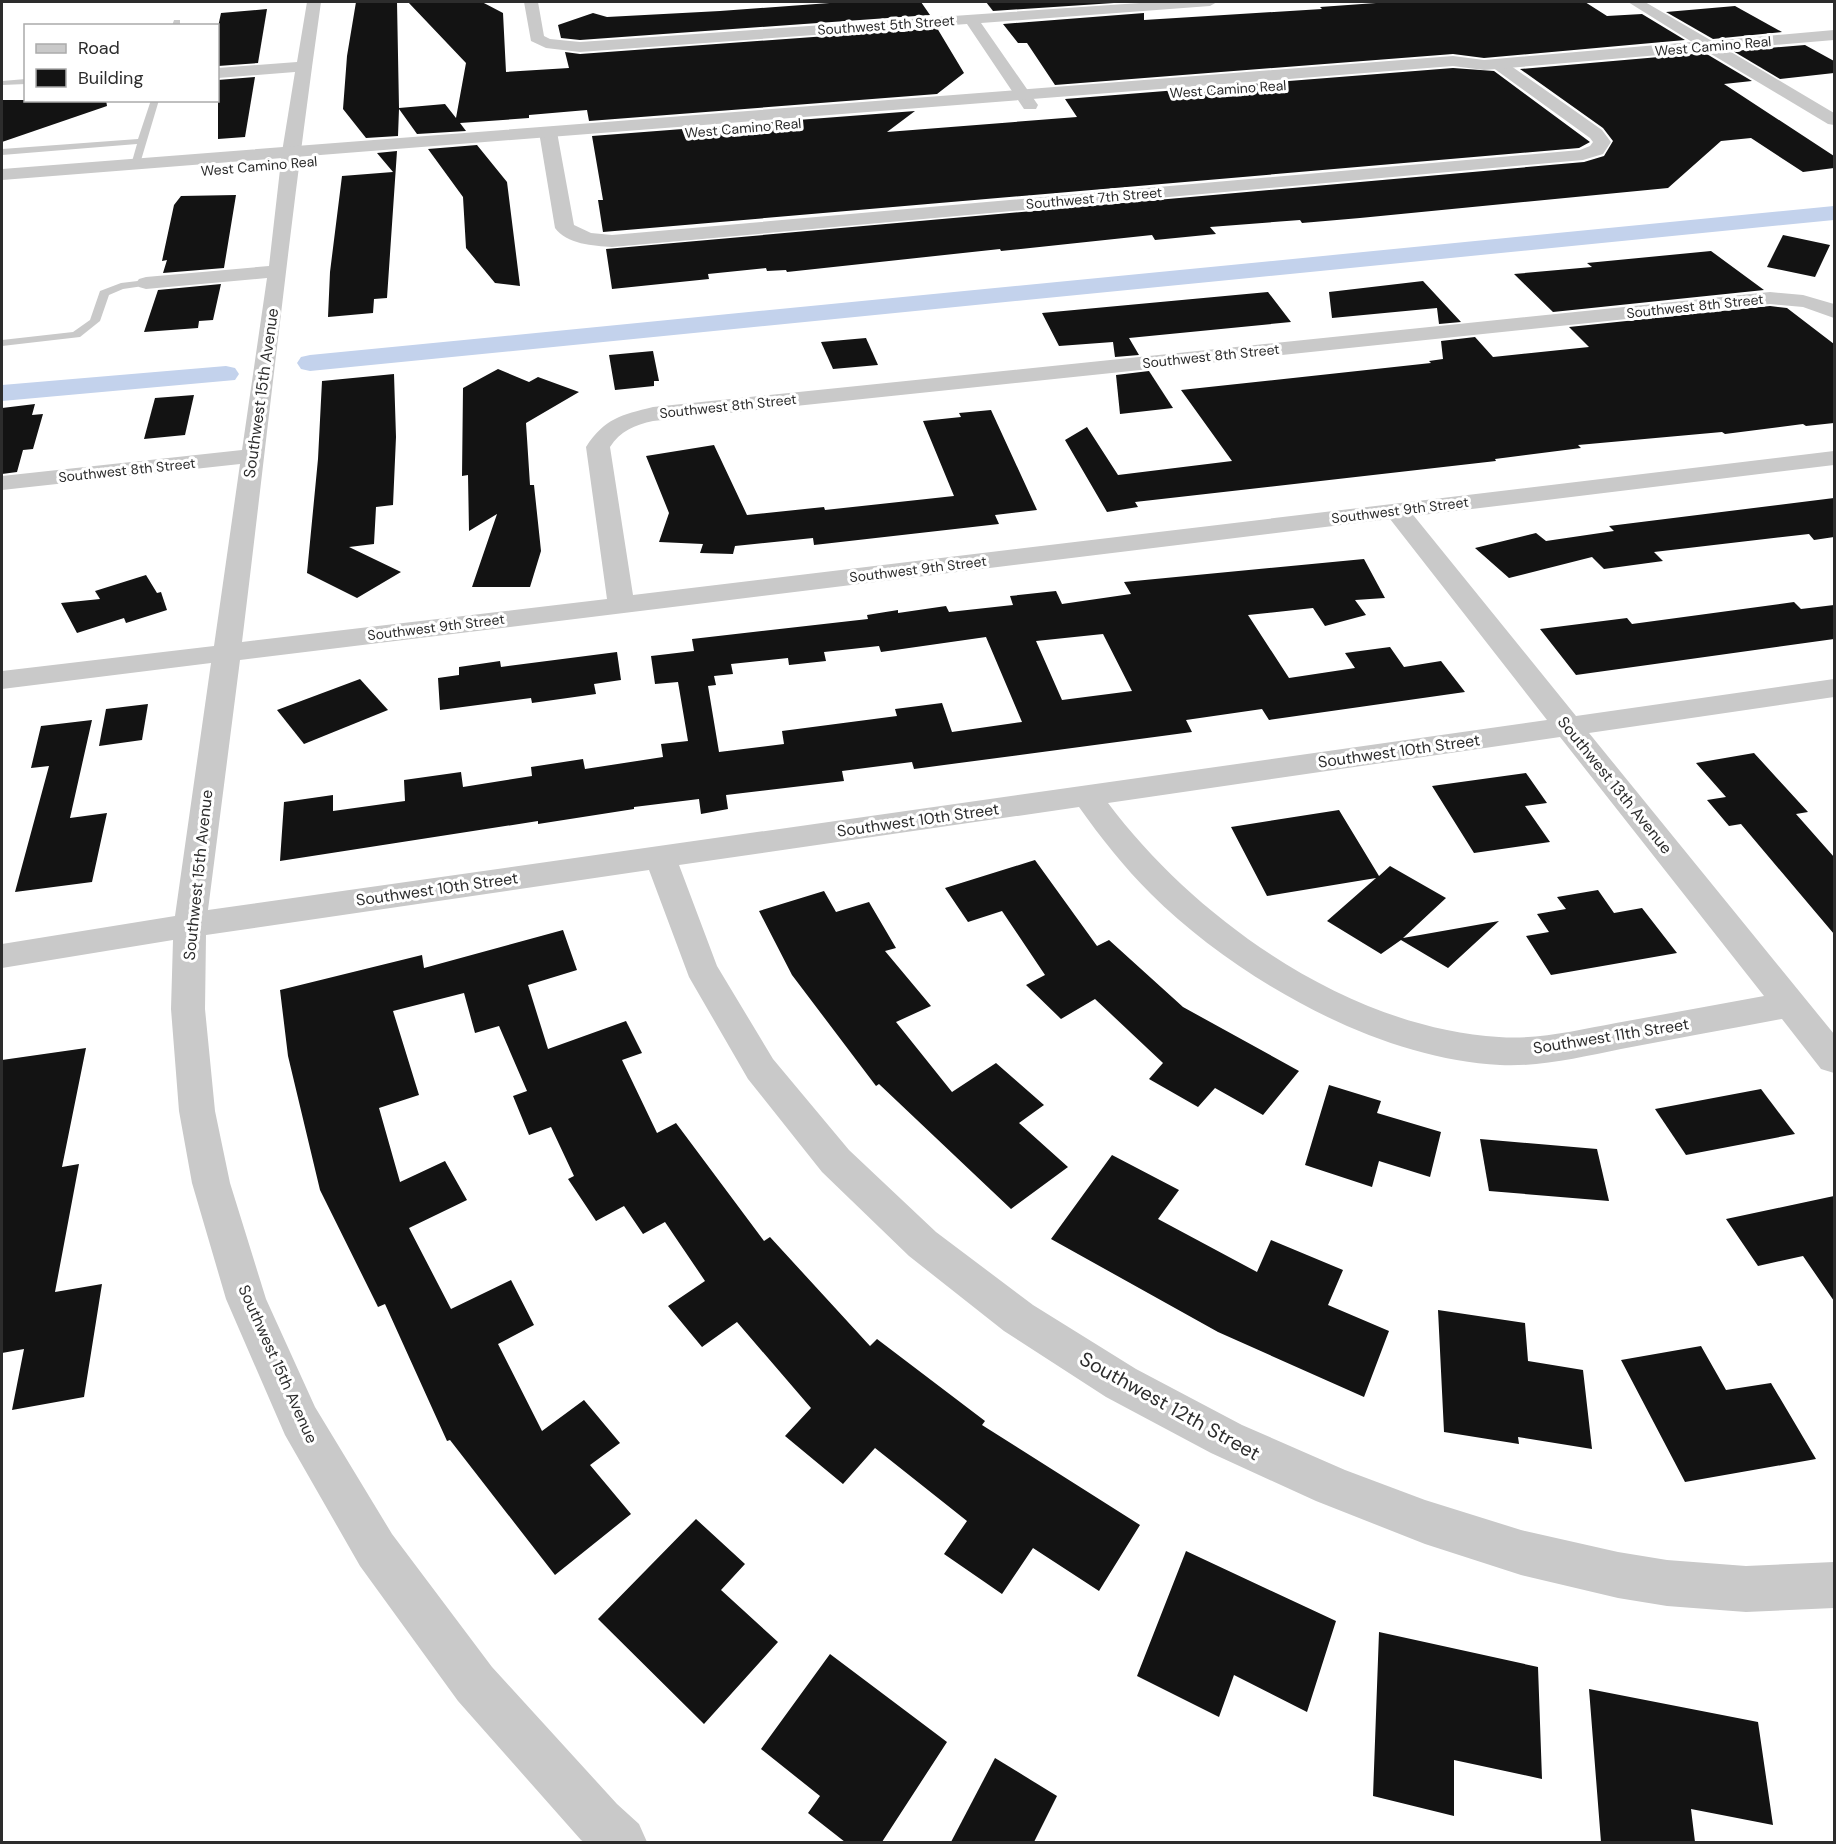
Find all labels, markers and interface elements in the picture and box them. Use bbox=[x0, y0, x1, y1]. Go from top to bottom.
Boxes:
street label: Southwest 5th Street bbox=[817, 11, 955, 39]
legend bbox=[24, 24, 219, 102]
street label: West Camino Real bbox=[1654, 32, 1772, 60]
text: Road bbox=[78, 36, 120, 60]
text: Building bbox=[78, 66, 143, 90]
street label: West Camino Real bbox=[1169, 76, 1287, 102]
street label: West Camino Real bbox=[684, 114, 802, 142]
street label: West Camino Real bbox=[200, 152, 318, 180]
street label: Southwest 7th Street bbox=[1025, 183, 1163, 213]
street label: Southwest 8th Street bbox=[1626, 290, 1764, 322]
street label: Southwest 15th Avenue bbox=[239, 307, 283, 479]
street label: Southwest 8th Street bbox=[1142, 340, 1280, 372]
street label: Southwest 8th Street bbox=[659, 390, 797, 422]
street label: Southwest 8th Street bbox=[58, 454, 196, 486]
street label: Southwest 9th Street bbox=[1330, 493, 1470, 527]
street label: Southwest 9th Street bbox=[848, 552, 988, 586]
street label: Southwest 9th Street bbox=[366, 610, 506, 644]
street label: Southwest 13th Avenue bbox=[1553, 712, 1677, 858]
street label: Southwest 10th Street bbox=[1317, 729, 1481, 773]
street label: Southwest 15th Avenue bbox=[179, 789, 217, 961]
street label: Southwest 10th Street bbox=[836, 798, 1000, 842]
street label: Southwest 10th Street bbox=[355, 867, 519, 911]
street label: Southwest 11th Street bbox=[1531, 1013, 1691, 1059]
street label: Southwest 15th Avenue bbox=[234, 1281, 322, 1447]
street label: Southwest 12th Street bbox=[1075, 1346, 1265, 1466]

